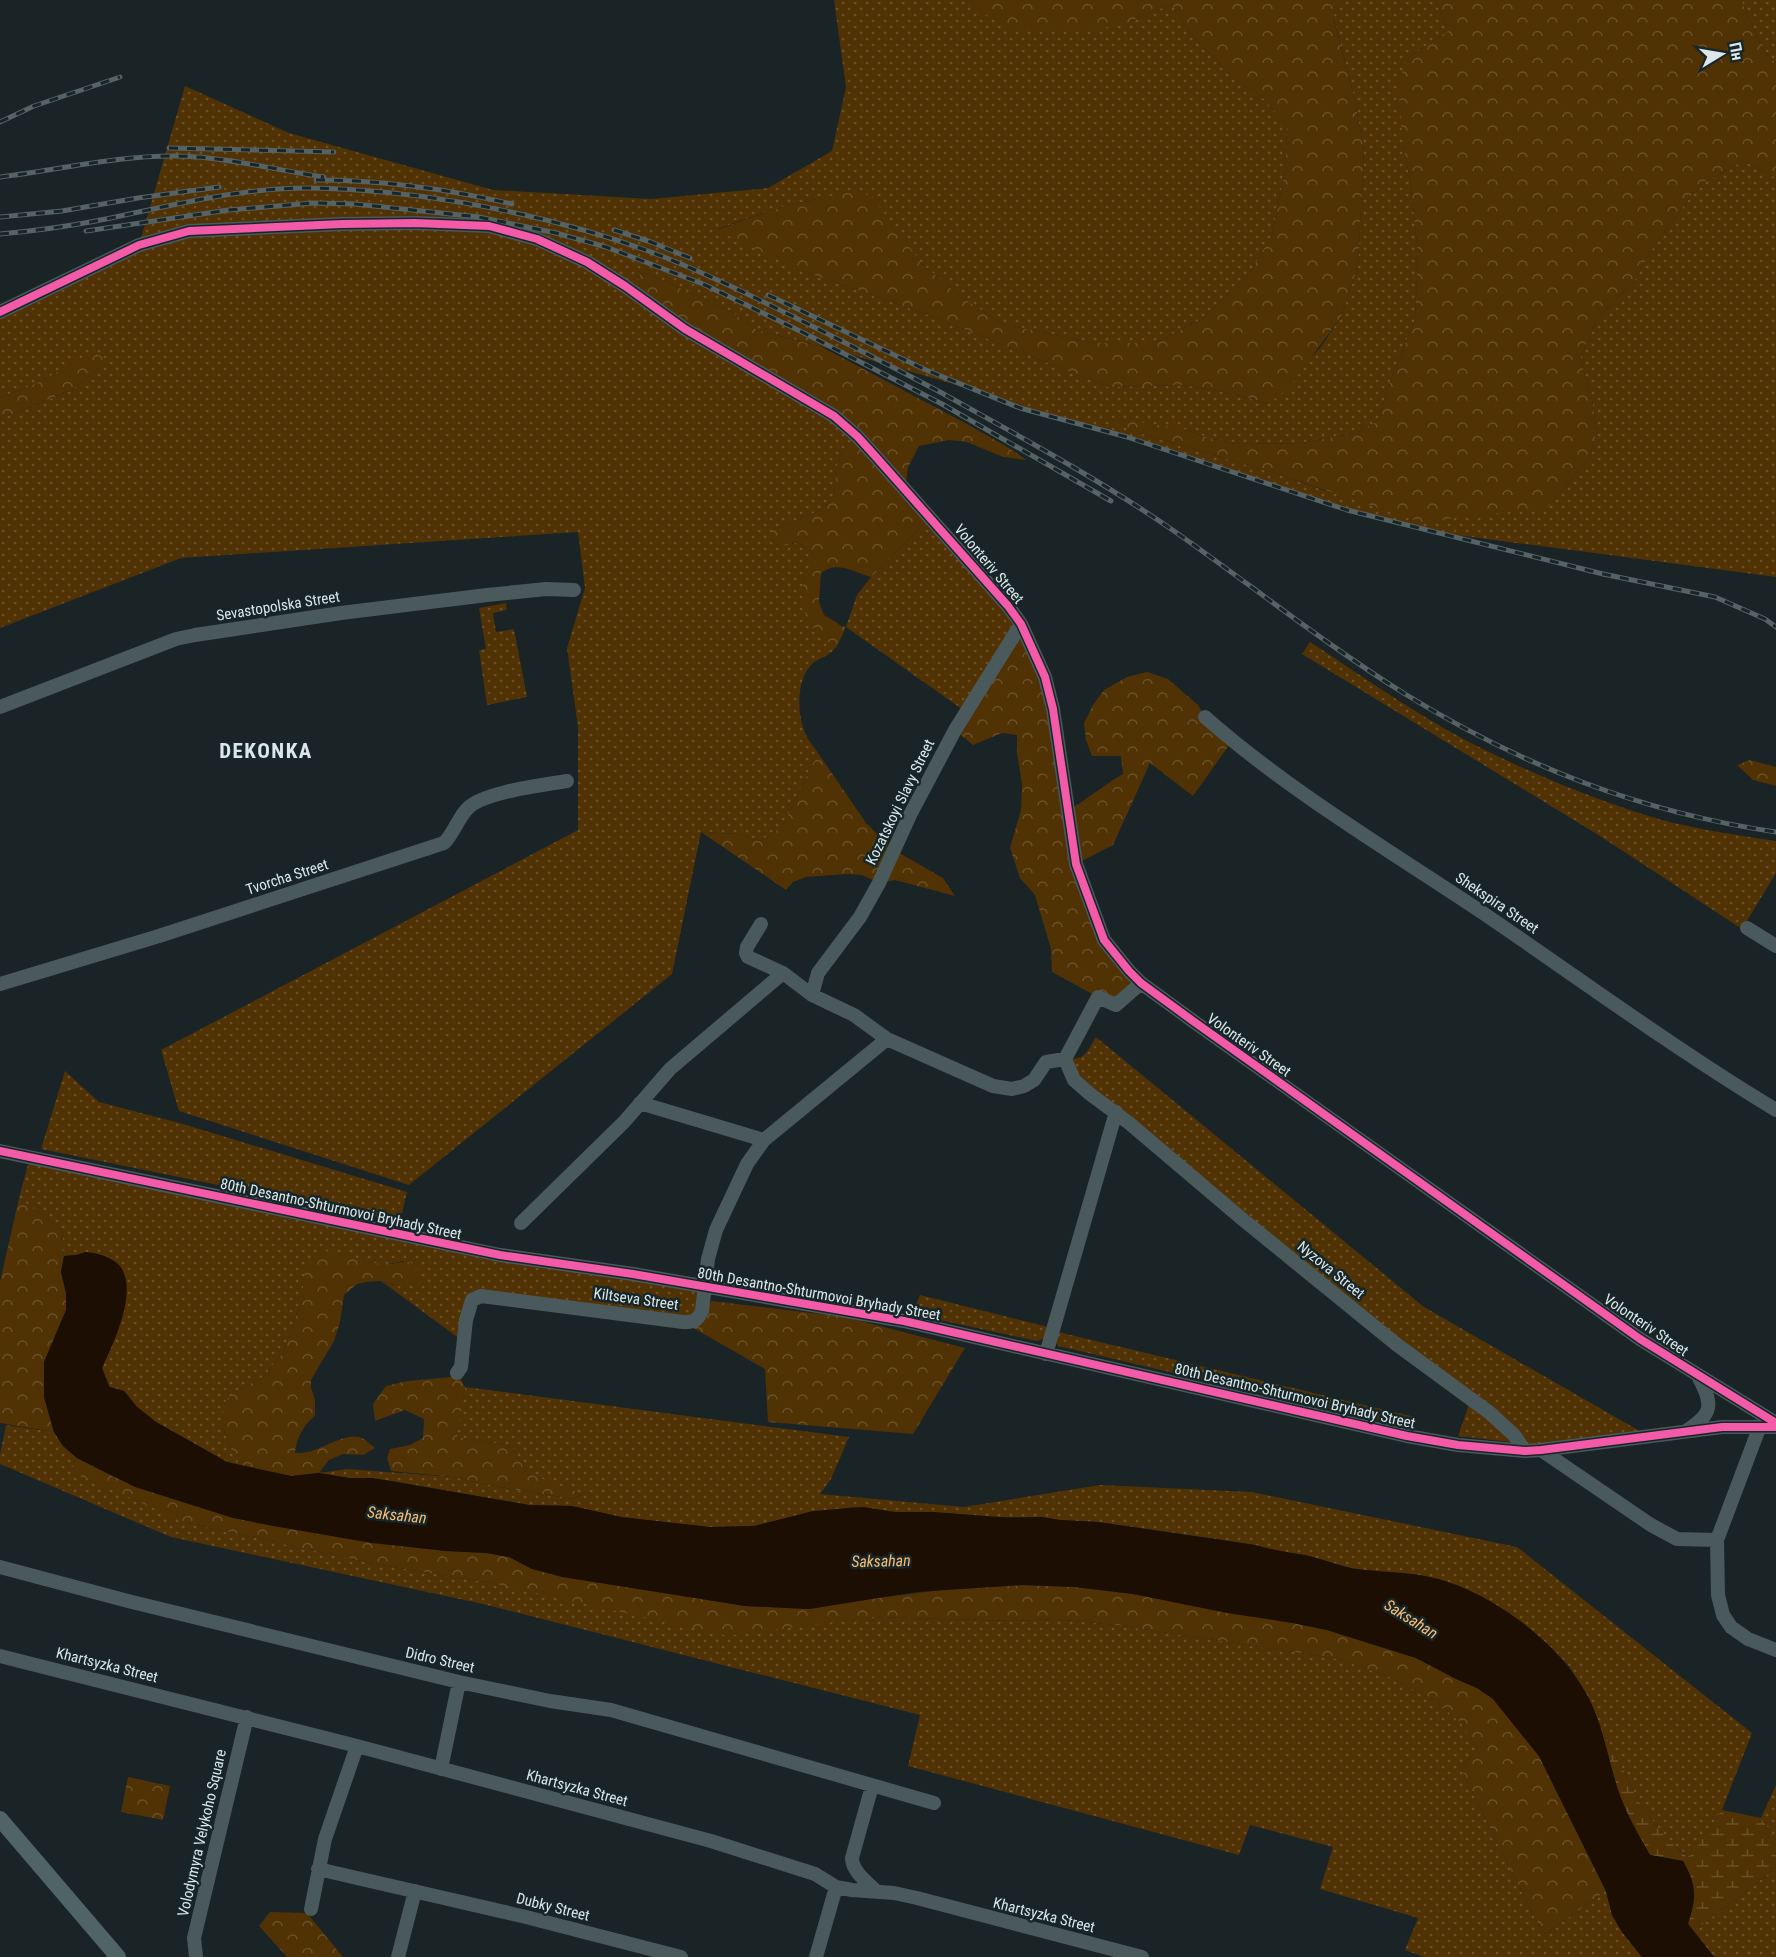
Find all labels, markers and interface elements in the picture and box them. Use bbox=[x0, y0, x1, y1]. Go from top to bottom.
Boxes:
north arrow bbox=[1692, 24, 1752, 84]
text: Пн bbox=[1725, 41, 1747, 62]
street label: Volonteriv Street bbox=[951, 521, 1027, 607]
street label: Sevastopolska Street bbox=[215, 587, 341, 625]
street label: Kozatskoyi Slavy Street bbox=[862, 736, 938, 868]
district label: DEKONKA bbox=[219, 739, 313, 763]
street label: Tvorcha Street bbox=[244, 855, 330, 899]
street label: Shekspira Street bbox=[1452, 869, 1542, 937]
street label: Volonteriv Street bbox=[1204, 1009, 1294, 1081]
street label: 80th Desantno-Shturmovoi Bryhady Street bbox=[219, 1175, 463, 1243]
street label: Nyzova Street bbox=[1294, 1237, 1368, 1303]
street label: 80th Desantno-Shturmovoi Bryhady Street bbox=[696, 1264, 942, 1324]
street label: Kiltseva Street bbox=[592, 1284, 680, 1314]
street label: Volonteriv Street bbox=[1600, 1290, 1692, 1360]
street label: 80th Desantno-Shturmovoi Bryhady Street bbox=[1173, 1360, 1417, 1432]
water label: Saksahan bbox=[366, 1502, 428, 1528]
water label: Saksahan bbox=[851, 1551, 911, 1571]
water label: Saksahan bbox=[1381, 1595, 1441, 1643]
street label: Didro Street bbox=[404, 1643, 476, 1677]
street label: Khartsyzka Street bbox=[54, 1644, 160, 1686]
street label: Volodymyra Velykoho Square bbox=[174, 1748, 230, 1918]
street label: Khartsyzka Street bbox=[524, 1766, 630, 1810]
street label: Dubky Street bbox=[515, 1889, 591, 1925]
street label: Khartsyzka Street bbox=[991, 1894, 1097, 1936]

